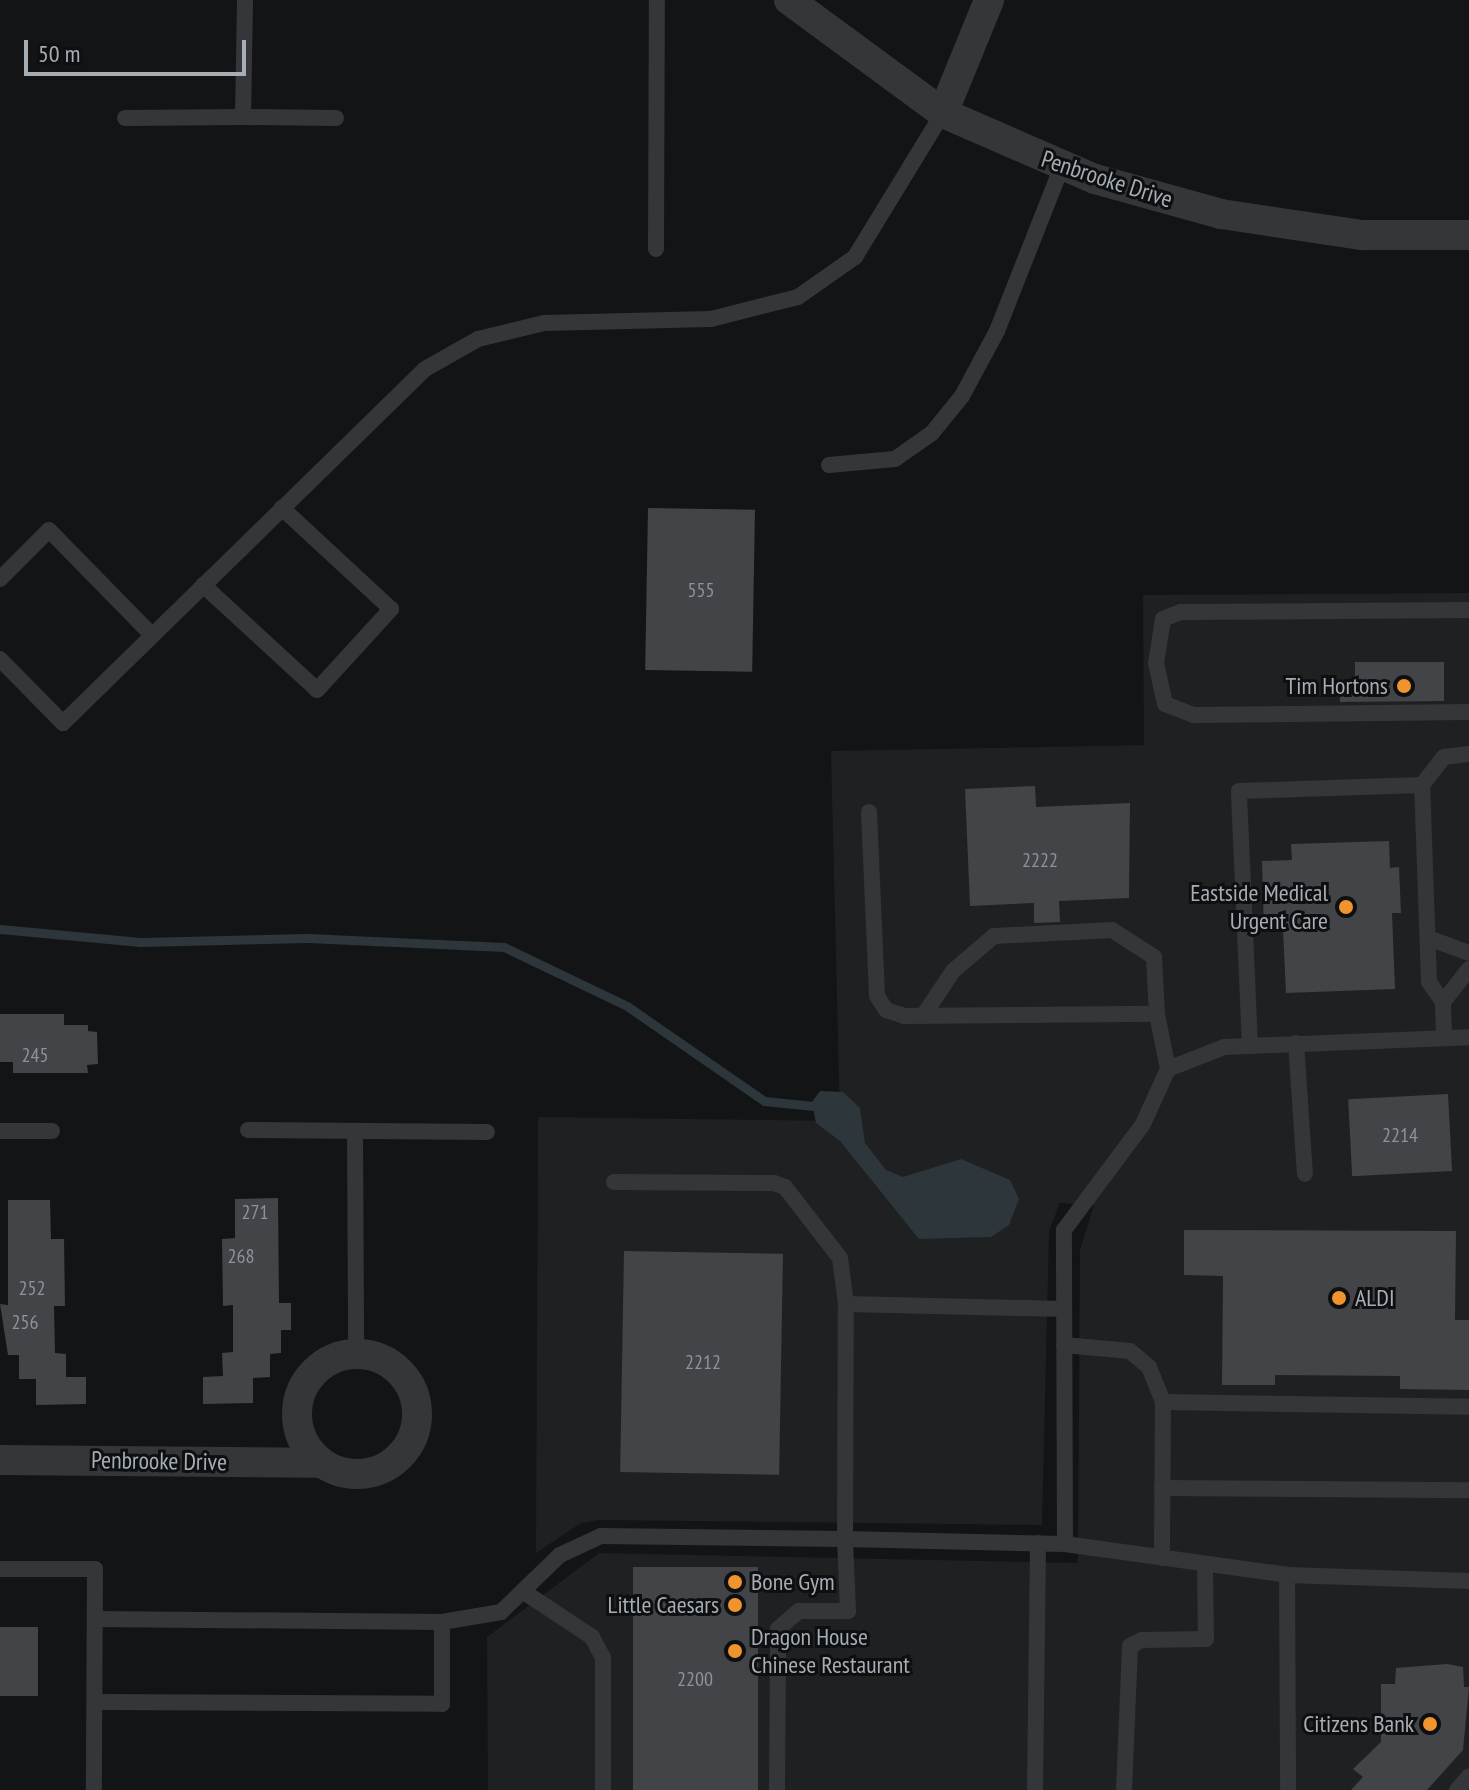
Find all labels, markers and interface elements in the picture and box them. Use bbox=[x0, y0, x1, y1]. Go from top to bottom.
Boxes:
scale bar bbox=[28, 24, 250, 74]
text: 50 m bbox=[38, 38, 80, 69]
street label: Penbrooke Drive bbox=[1038, 144, 1176, 214]
house number: 555 bbox=[688, 578, 714, 602]
place label: Tim Hortons bbox=[1286, 672, 1388, 700]
marker: Tim Hortons bbox=[1395, 677, 1413, 695]
house number: 2222 bbox=[1022, 848, 1058, 872]
place label: Eastside Medical Urgent Care bbox=[1190, 879, 1328, 935]
marker: Eastside Medical Urgent Care bbox=[1335, 896, 1357, 918]
house number: 245 bbox=[22, 1043, 48, 1067]
house number: 2214 bbox=[1382, 1123, 1418, 1147]
house number: 271 bbox=[242, 1200, 268, 1224]
house number: 268 bbox=[228, 1244, 254, 1268]
house number: 252 bbox=[19, 1276, 45, 1300]
place label: ALDI bbox=[1355, 1284, 1395, 1312]
marker: ALDI bbox=[1330, 1289, 1348, 1307]
house number: 256 bbox=[12, 1310, 38, 1334]
house number: 2212 bbox=[685, 1350, 721, 1374]
street label: Penbrooke Drive bbox=[91, 1445, 227, 1477]
place label: Bone Gym bbox=[751, 1568, 835, 1596]
marker: Bone Gym bbox=[726, 1573, 744, 1591]
place label: Little Caesars bbox=[607, 1591, 719, 1619]
marker: Little Caesars bbox=[726, 1596, 744, 1614]
place label: Dragon House Chinese Restaurant bbox=[751, 1623, 910, 1679]
marker: Dragon House Chinese Restaurant bbox=[726, 1642, 744, 1660]
house number: 2200 bbox=[677, 1667, 713, 1691]
place label: Citizens Bank bbox=[1303, 1710, 1414, 1738]
marker: Citizens Bank bbox=[1421, 1715, 1439, 1733]

